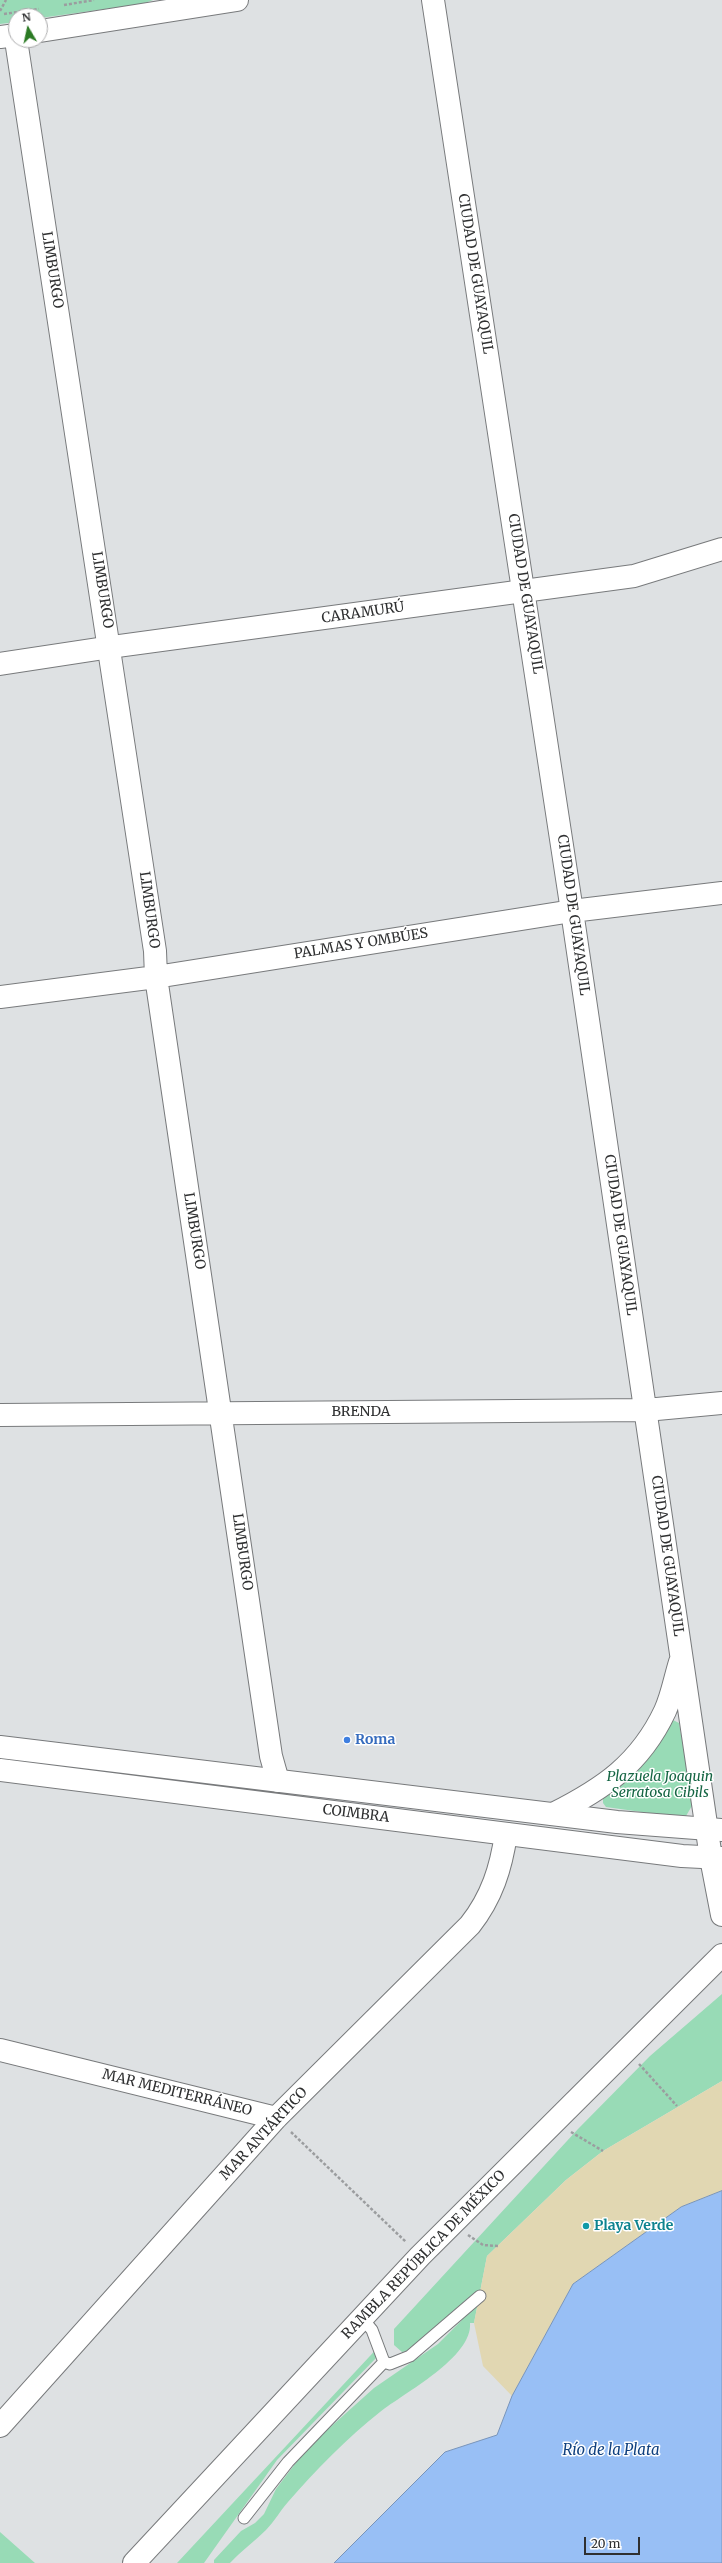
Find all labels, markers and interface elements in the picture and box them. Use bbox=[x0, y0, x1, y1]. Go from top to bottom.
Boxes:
north arrow bbox=[8, 8, 48, 48]
text: N bbox=[21, 10, 32, 25]
street label: CIUDAD DE GUAYAQUIL bbox=[454, 193, 496, 355]
street label: LIMBURGO bbox=[38, 230, 66, 310]
street label: CIUDAD DE GUAYAQUIL bbox=[504, 513, 546, 675]
street label: LIMBURGO bbox=[88, 550, 116, 630]
street label: CARAMURÚ bbox=[321, 599, 405, 627]
street label: CIUDAD DE GUAYAQUIL bbox=[553, 834, 593, 996]
street label: LIMBURGO bbox=[135, 870, 163, 950]
street label: PALMAS Y OMBÚES bbox=[293, 925, 429, 963]
street label: CIUDAD DE GUAYAQUIL bbox=[600, 1154, 640, 1316]
street label: LIMBURGO bbox=[180, 1191, 208, 1271]
street label: BRENDA bbox=[332, 1404, 390, 1420]
street label: CIUDAD DE GUAYAQUIL bbox=[647, 1475, 687, 1637]
street label: LIMBURGO bbox=[228, 1512, 256, 1592]
place label: Roma bbox=[355, 1732, 395, 1748]
marker: Roma bbox=[342, 1735, 352, 1745]
park label: Plazuela Joaquin Serratosa Cibils bbox=[607, 1769, 713, 1802]
street label: COIMBRA bbox=[322, 1802, 390, 1826]
street label: MAR MEDITERRÁNEO bbox=[100, 2066, 254, 2120]
street label: MAR ANTÁRTICO bbox=[217, 2084, 311, 2184]
street label: RAMBLA REPÚBLICA DE MÉXICO bbox=[339, 2167, 509, 2343]
place label: Playa Verde bbox=[594, 2218, 673, 2234]
marker: Playa Verde bbox=[581, 2221, 591, 2231]
water label: Río de la Plata bbox=[563, 2442, 659, 2460]
scale bar bbox=[586, 2529, 642, 2555]
text: 20 m bbox=[591, 2536, 620, 2551]

